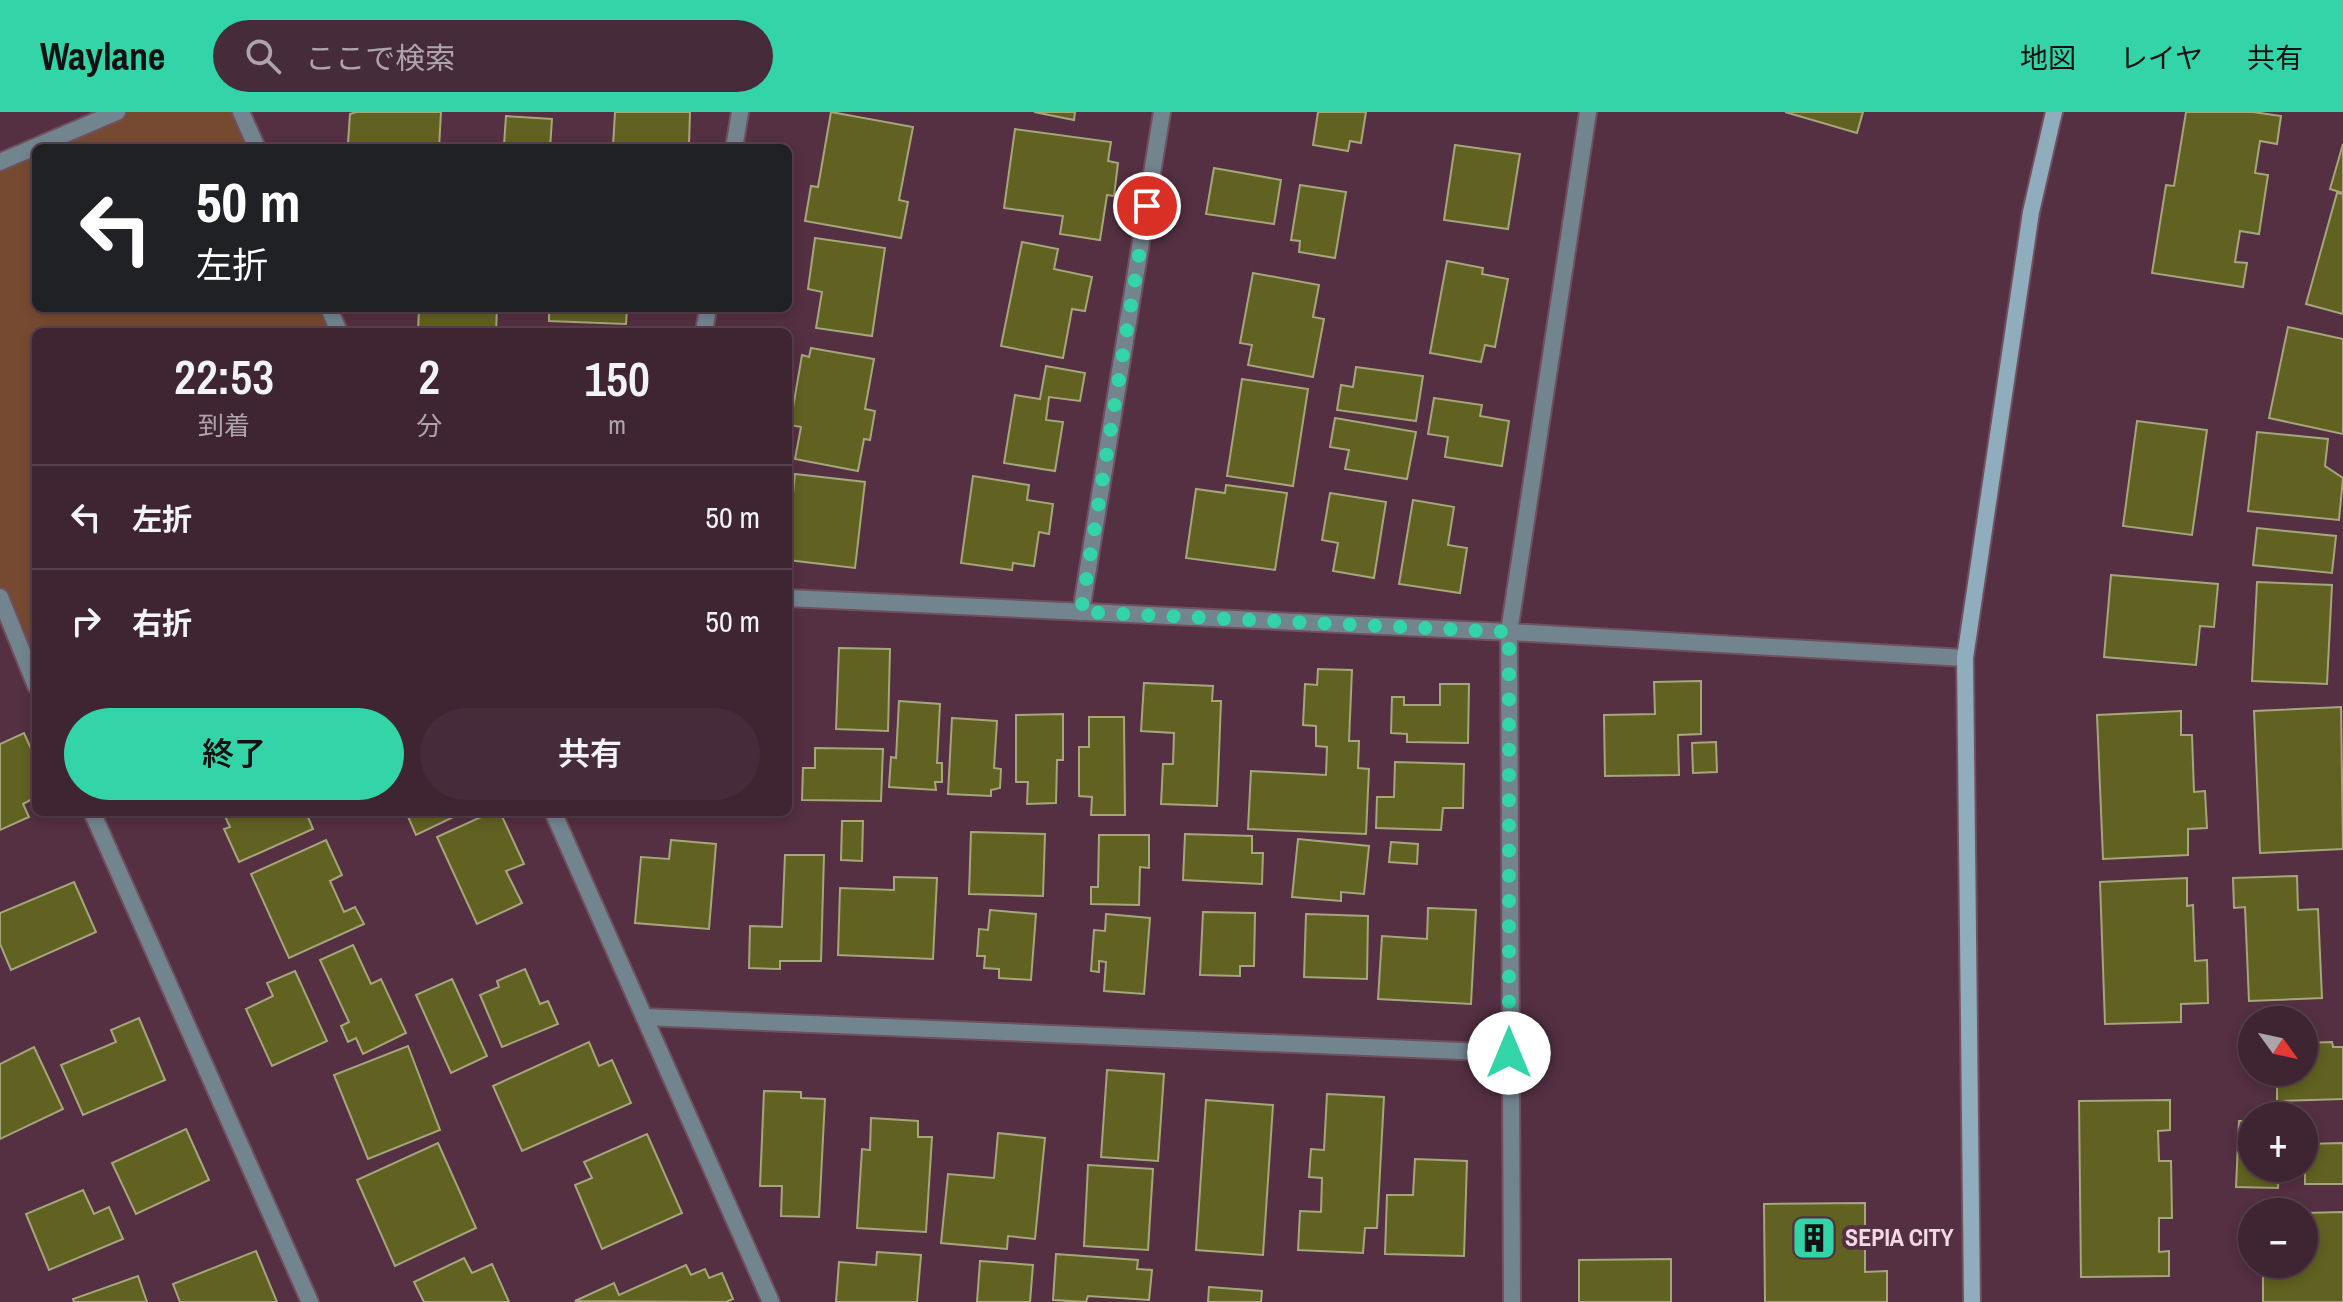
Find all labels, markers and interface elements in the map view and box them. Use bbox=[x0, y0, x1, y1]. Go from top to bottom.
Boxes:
search box bbox=[213, 20, 773, 92]
text: Waylane bbox=[40, 31, 165, 82]
icon: search bbox=[241, 34, 285, 78]
text: ここで検索 bbox=[305, 38, 455, 78]
text: 地図 bbox=[2020, 39, 2076, 77]
text: レイヤ bbox=[2120, 39, 2203, 77]
text: 共有 bbox=[2247, 39, 2303, 77]
text: 50 m bbox=[196, 164, 301, 239]
pin bbox=[1113, 172, 1181, 240]
icon: left bbox=[64, 176, 168, 280]
icon: arrive bbox=[1125, 184, 1169, 228]
text: 左折 bbox=[196, 241, 268, 289]
text: 22:53 bbox=[174, 344, 274, 409]
text: 2 bbox=[418, 344, 440, 409]
text: 150 bbox=[584, 346, 650, 411]
text: m bbox=[608, 407, 626, 442]
text: 到着 bbox=[198, 408, 250, 443]
text: 分 bbox=[416, 408, 442, 443]
icon: left bbox=[64, 495, 108, 539]
text: 50 m bbox=[705, 497, 760, 537]
text: 左折 bbox=[132, 499, 192, 539]
icon: right bbox=[64, 599, 108, 643]
text: 50 m bbox=[705, 601, 760, 641]
text: 右折 bbox=[132, 603, 192, 643]
button: 終了 bbox=[64, 708, 404, 800]
button: 共有 bbox=[420, 708, 760, 800]
north arrow bbox=[2238, 1006, 2318, 1086]
map controls bbox=[2238, 1006, 2318, 1278]
position arrow bbox=[1467, 1011, 1551, 1095]
button: + bbox=[2238, 1102, 2318, 1182]
button: − bbox=[2238, 1198, 2318, 1278]
building icon: SEPIA CITY bbox=[1790, 1214, 1838, 1262]
place label: SEPIA CITY bbox=[1845, 1221, 1955, 1253]

